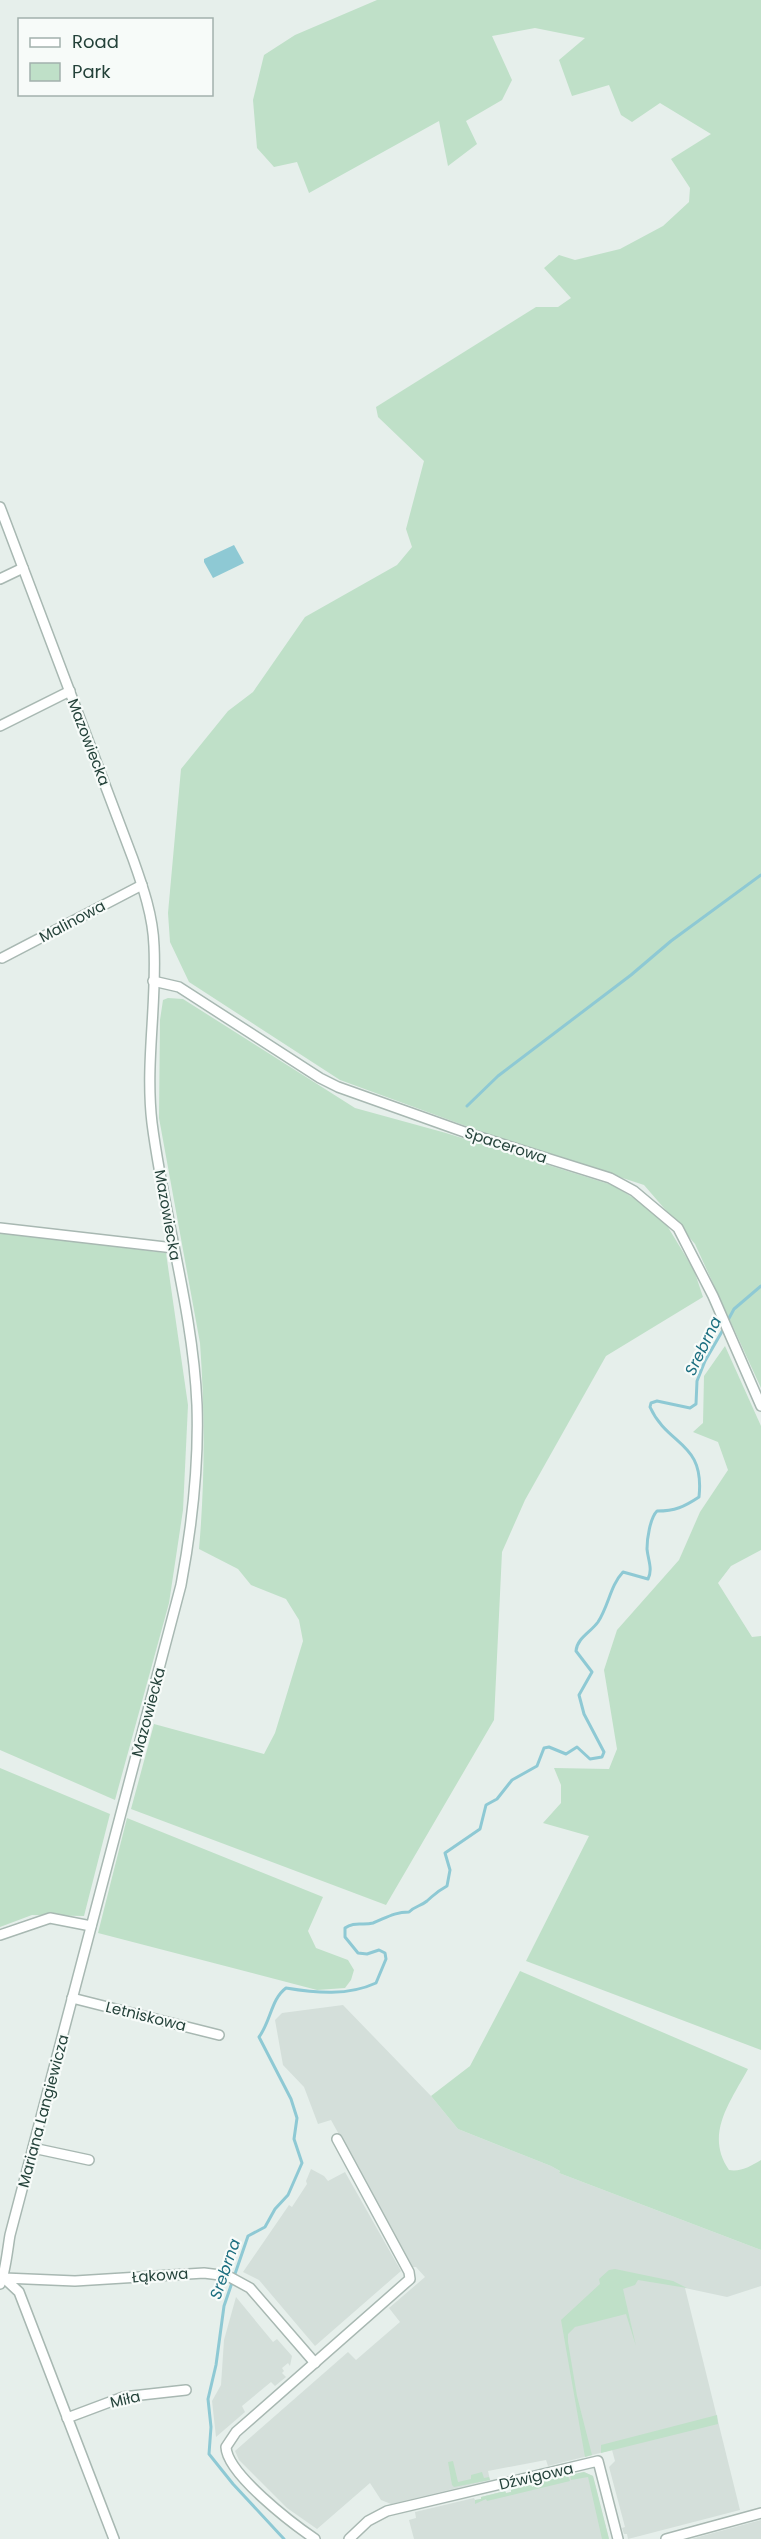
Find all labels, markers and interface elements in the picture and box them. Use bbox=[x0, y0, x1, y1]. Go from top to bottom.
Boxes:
legend bbox=[18, 18, 213, 96]
text: Road bbox=[72, 29, 119, 54]
text: Park bbox=[72, 59, 111, 84]
street label: Mazowiecka bbox=[63, 695, 115, 789]
street label: Malinowa bbox=[35, 895, 109, 947]
street label: Spacerowa bbox=[462, 1122, 550, 1168]
street label: Mazowiecka bbox=[150, 1168, 186, 1262]
water label: Srebrna bbox=[679, 1312, 727, 1379]
street label: Mazowiecka bbox=[126, 1665, 170, 1759]
street label: Letniskowa bbox=[104, 1996, 188, 2036]
street label: Mariana Langiewicza bbox=[12, 2032, 74, 2190]
water label: Srebrna bbox=[204, 2235, 246, 2303]
street label: Łąkowa bbox=[131, 2263, 189, 2287]
street label: Miła bbox=[108, 2385, 142, 2413]
street label: Dźwigowa bbox=[497, 2457, 575, 2495]

